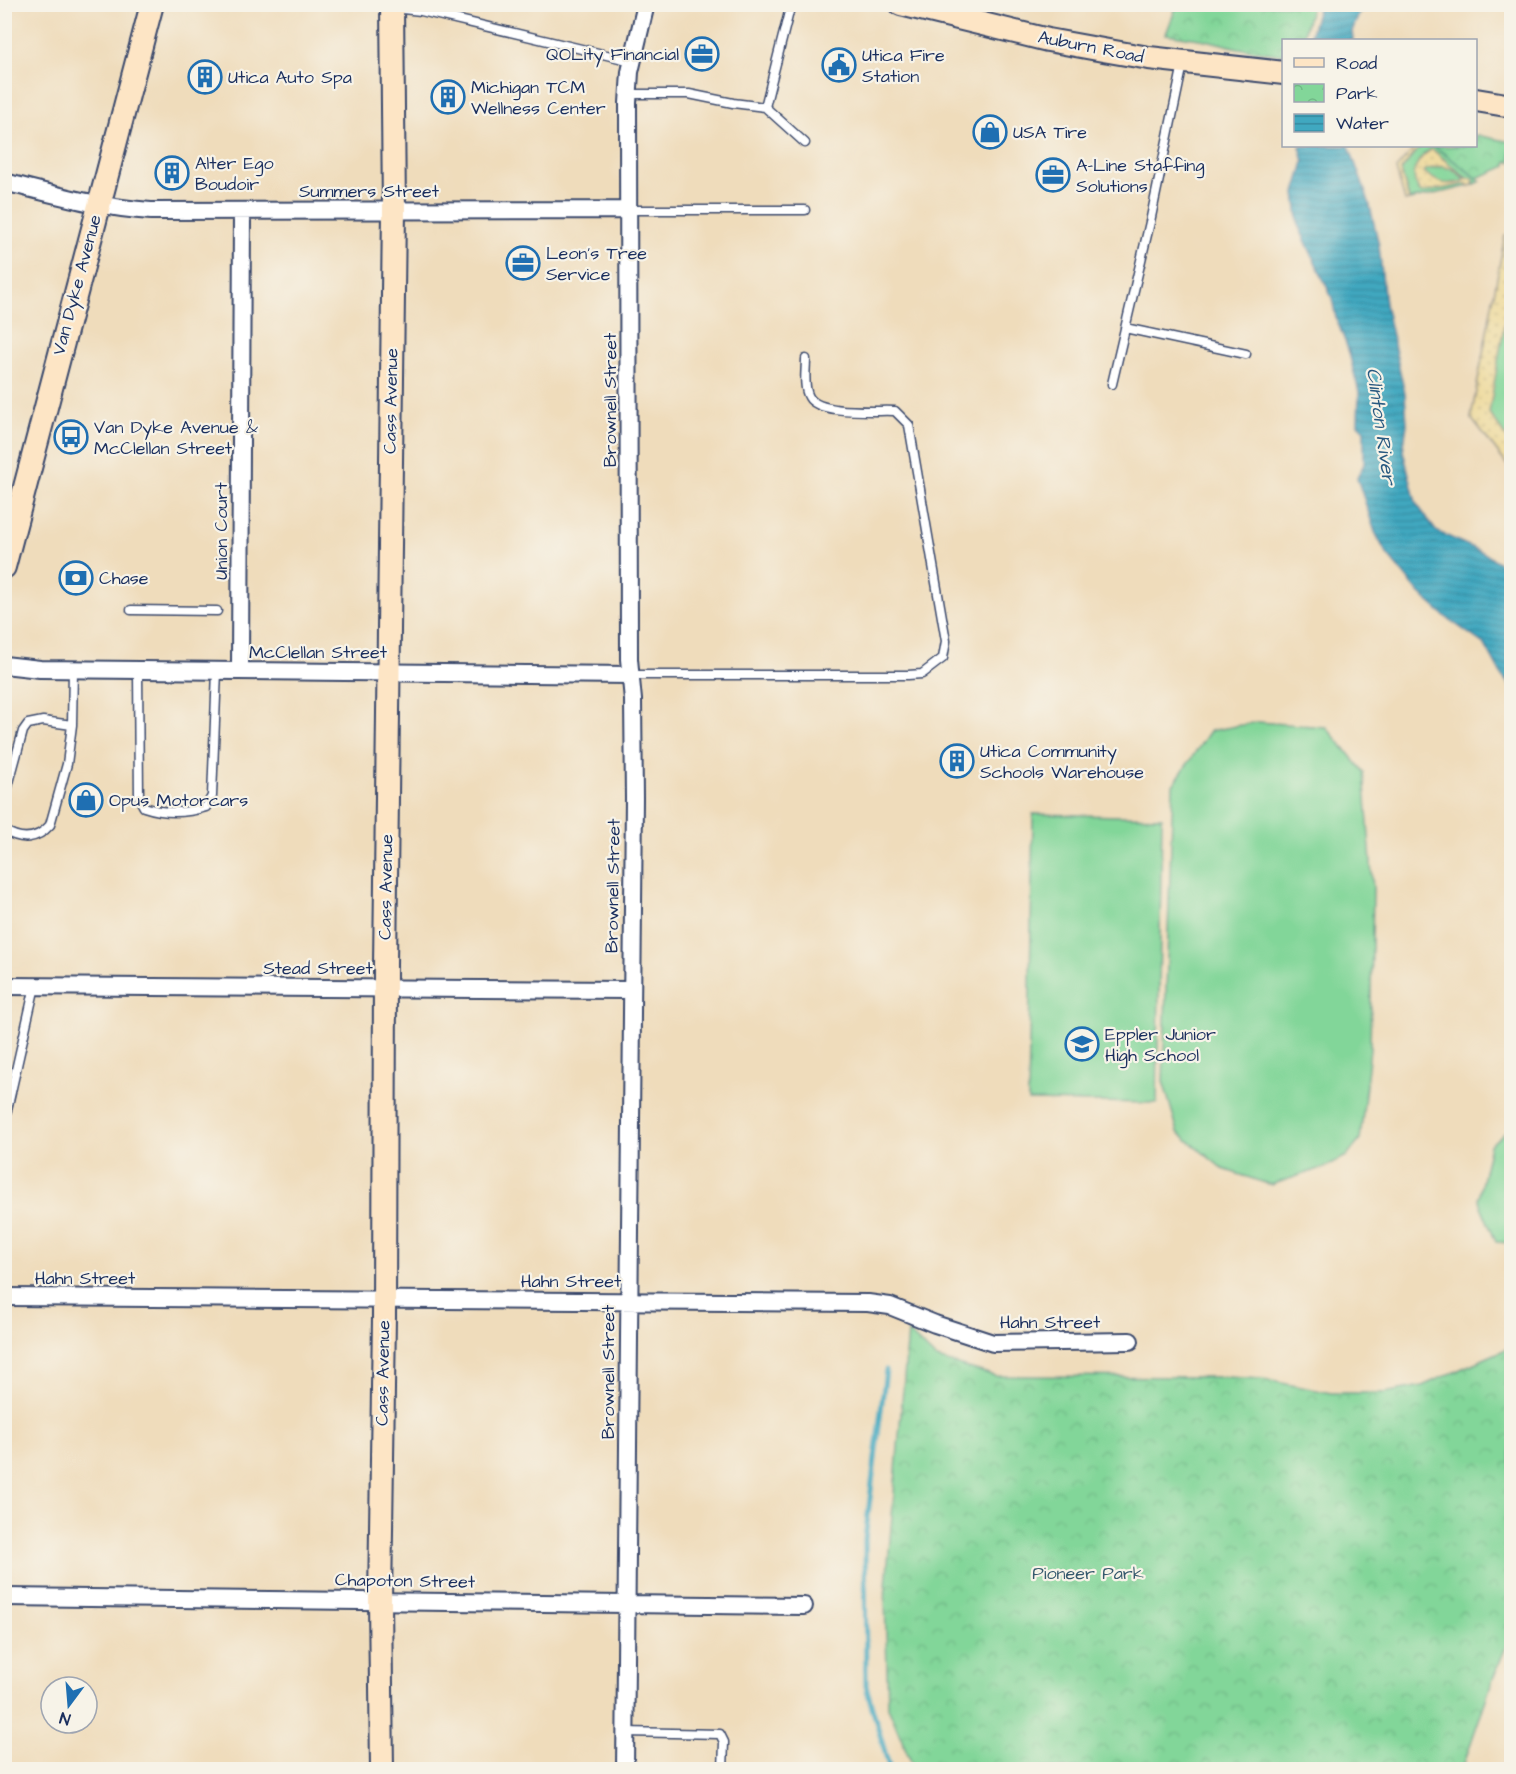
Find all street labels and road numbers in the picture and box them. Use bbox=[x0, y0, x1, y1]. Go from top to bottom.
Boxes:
street label: Auburn Road bbox=[1036, 24, 1146, 70]
street label: Summers Street bbox=[299, 179, 440, 204]
street label: Van Dyke Avenue bbox=[46, 212, 109, 358]
street label: Brownell Street bbox=[598, 332, 623, 467]
street label: Cass Avenue bbox=[378, 348, 404, 454]
street label: Union Court bbox=[209, 482, 234, 580]
street label: McClellan Street bbox=[249, 640, 388, 665]
street label: Brownell Street bbox=[599, 818, 627, 953]
street label: Cass Avenue bbox=[373, 834, 399, 940]
street label: Stead Street bbox=[263, 956, 374, 981]
street label: Hahn Street bbox=[35, 1266, 136, 1291]
street label: Hahn Street bbox=[521, 1269, 622, 1294]
street label: Brownell Street bbox=[596, 1304, 621, 1439]
street label: Hahn Street bbox=[1000, 1310, 1101, 1335]
street label: Cass Avenue bbox=[370, 1320, 396, 1426]
street label: Chapoton Street bbox=[335, 1567, 476, 1595]

